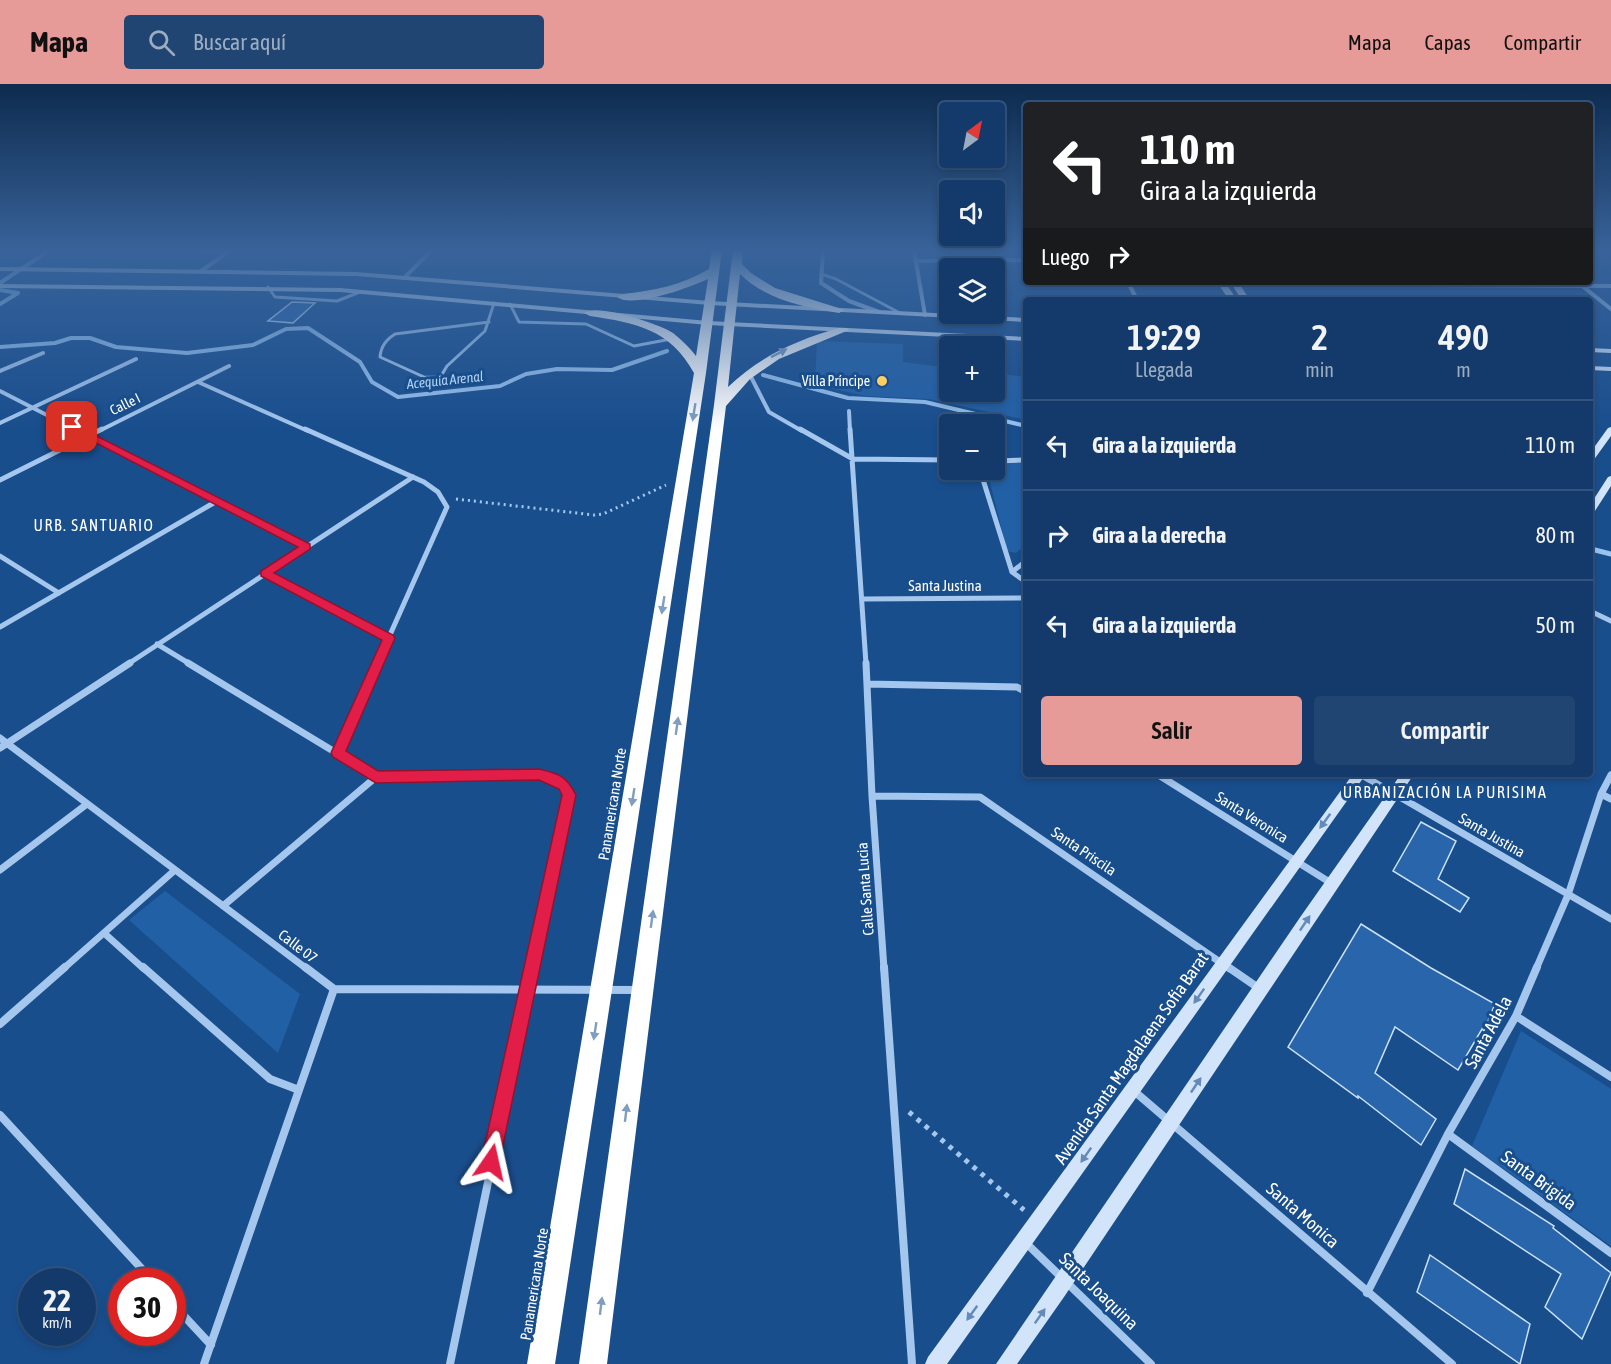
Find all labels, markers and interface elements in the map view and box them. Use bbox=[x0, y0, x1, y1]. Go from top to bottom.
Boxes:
search box bbox=[124, 15, 544, 69]
text: Mapa bbox=[30, 26, 88, 58]
icon: search bbox=[145, 26, 178, 59]
text: Buscar aquí bbox=[193, 29, 286, 55]
text: Mapa bbox=[1348, 30, 1391, 54]
text: Capas bbox=[1424, 30, 1471, 54]
text: Compartir bbox=[1504, 30, 1581, 54]
north arrow bbox=[939, 102, 1005, 168]
map controls bbox=[939, 102, 1005, 480]
text: 110 m bbox=[1140, 125, 1235, 173]
icon: left bbox=[1041, 126, 1119, 204]
text: Gira a la izquierda bbox=[1140, 175, 1317, 206]
button: sound bbox=[939, 180, 1005, 246]
icon: right bbox=[1102, 240, 1135, 273]
text: Luego bbox=[1041, 244, 1090, 270]
button: layers bbox=[939, 258, 1005, 324]
text: 19:29 bbox=[1127, 316, 1201, 358]
text: 2 bbox=[1311, 316, 1328, 358]
text: 490 bbox=[1438, 316, 1489, 358]
button: + bbox=[939, 336, 1005, 402]
one-way arrow bbox=[771, 348, 788, 358]
text: Llegada bbox=[1135, 358, 1193, 381]
text: min bbox=[1305, 358, 1334, 381]
text: m bbox=[1456, 358, 1471, 381]
water label: Acequia Arenal bbox=[405, 368, 484, 392]
place label: Villa Príncipe bbox=[802, 373, 870, 389]
marker: Villa Príncipe bbox=[875, 374, 889, 388]
street label: Calle I bbox=[107, 390, 143, 418]
pin bbox=[46, 401, 97, 452]
one-way arrow bbox=[690, 403, 699, 422]
icon: arrive bbox=[55, 410, 88, 443]
button: − bbox=[939, 414, 1005, 480]
icon: left bbox=[1041, 429, 1074, 462]
text: Gira a la izquierda bbox=[1092, 432, 1236, 458]
text: 110 m bbox=[1525, 432, 1575, 458]
district label: URB. SANTUARIO bbox=[34, 516, 154, 534]
icon: right bbox=[1041, 519, 1074, 552]
text: Gira a la derecha bbox=[1092, 522, 1226, 548]
text: 80 m bbox=[1535, 522, 1575, 548]
street label: Santa Justina bbox=[908, 577, 982, 594]
one-way arrow bbox=[659, 595, 668, 614]
icon: left bbox=[1041, 609, 1074, 642]
text: Gira a la izquierda bbox=[1092, 612, 1236, 638]
text: 50 m bbox=[1535, 612, 1575, 638]
button: Salir bbox=[1041, 696, 1302, 765]
button: Compartir bbox=[1314, 696, 1575, 765]
one-way arrow bbox=[673, 716, 682, 735]
street label: Panamericana Norte bbox=[595, 746, 629, 862]
district label: URBANIZACIÓN LA PURISIMA bbox=[1343, 783, 1547, 801]
one-way arrow bbox=[628, 788, 637, 807]
street label: Santa Veronica bbox=[1213, 788, 1291, 846]
street label: Santa Justina bbox=[1456, 809, 1528, 861]
one-way arrow bbox=[1319, 813, 1331, 829]
street label: Santa Priscila bbox=[1048, 823, 1120, 879]
street label: Calle Santa Lucia bbox=[853, 842, 877, 936]
one-way arrow bbox=[647, 910, 656, 929]
one-way arrow bbox=[1299, 916, 1311, 932]
street label: Calle 07 bbox=[275, 926, 321, 966]
street label: Avenida Santa Magdalaena Sofia Barat bbox=[1050, 948, 1212, 1168]
one-way arrow bbox=[1193, 988, 1205, 1004]
street label: Santa Adela bbox=[1460, 992, 1516, 1072]
one-way arrow bbox=[590, 1022, 599, 1041]
one-way arrow bbox=[1190, 1077, 1201, 1093]
one-way arrow bbox=[622, 1103, 631, 1122]
position arrow bbox=[459, 1130, 523, 1194]
street label: Santa Brigida bbox=[1497, 1146, 1581, 1214]
one-way arrow bbox=[1080, 1147, 1092, 1163]
street label: Santa Monica bbox=[1262, 1178, 1344, 1252]
street label: Panamericana Norte bbox=[517, 1226, 551, 1342]
street label: Santa Joaquina bbox=[1055, 1248, 1143, 1334]
speed limit sign: 30 bbox=[108, 1268, 186, 1346]
text: 22 bbox=[43, 1283, 71, 1317]
one-way arrow bbox=[596, 1296, 605, 1315]
one-way arrow bbox=[966, 1305, 978, 1321]
one-way arrow bbox=[1034, 1309, 1046, 1325]
text: km/h bbox=[42, 1314, 72, 1331]

